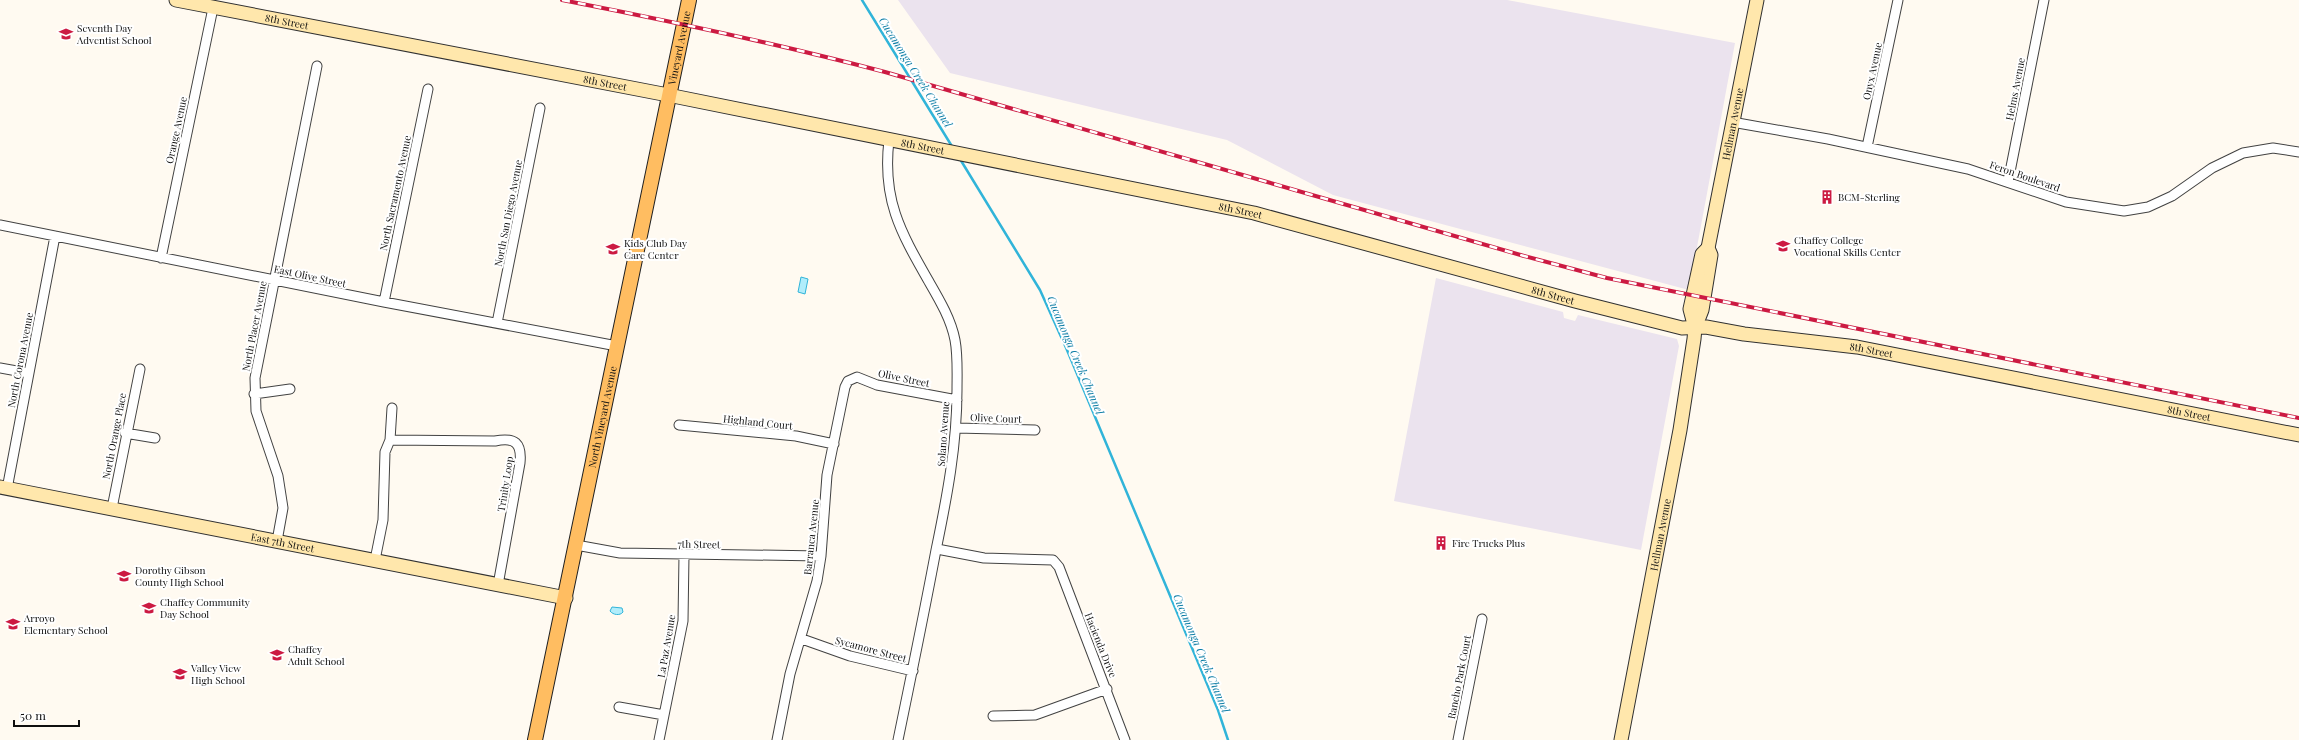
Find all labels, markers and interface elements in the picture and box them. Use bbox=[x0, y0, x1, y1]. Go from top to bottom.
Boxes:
street label: 8th Street bbox=[264, 10, 310, 33]
street label: Vineyard Avenue bbox=[664, 10, 694, 87]
water label: Cucamonga Creek Channel bbox=[876, 14, 957, 131]
place label: Seventh Day Adventist School bbox=[76, 21, 152, 47]
school or university icon: Seventh Day Adventist School bbox=[58, 26, 74, 42]
street label: Onyx Avenue bbox=[1859, 41, 1885, 101]
street label: Helms Avenue bbox=[2002, 56, 2028, 122]
street label: 8th Street bbox=[582, 72, 628, 94]
street label: Hellman Avenue bbox=[1719, 87, 1746, 161]
street label: Orange Avenue bbox=[162, 95, 190, 165]
street label: North Sacramento Avenue bbox=[376, 134, 414, 252]
street label: 8th Street bbox=[900, 135, 946, 158]
street label: Feron Boulevard bbox=[1988, 157, 2062, 195]
street label: North San Diego Avenue bbox=[491, 158, 525, 268]
building icon: BCM-Sterling bbox=[1819, 189, 1835, 205]
place label: BCM-Sterling bbox=[1838, 190, 1901, 204]
street label: 8th Street bbox=[1217, 199, 1264, 222]
place label: Chaffey College Vocational Skills Center bbox=[1793, 233, 1901, 259]
place label: Kids Club Day Care Center bbox=[624, 236, 687, 262]
school or university icon: Chaffey College Vocational Skills Center bbox=[1775, 238, 1791, 254]
school or university icon: Kids Club Day Care Center bbox=[605, 241, 621, 257]
street label: East Olive Street bbox=[272, 261, 348, 291]
street label: North Placer Avenue bbox=[238, 280, 270, 372]
street label: 8th Street bbox=[1530, 282, 1577, 308]
water label: Cucamonga Creek Channel bbox=[1044, 293, 1108, 417]
street label: North Corona Avenue bbox=[4, 311, 36, 409]
street label: 8th Street bbox=[1849, 339, 1895, 361]
street label: North Vineyard Avenue bbox=[585, 365, 620, 469]
street label: Olive Street bbox=[877, 366, 931, 390]
street label: North Orange Place bbox=[99, 392, 129, 480]
street label: Solano Avenue bbox=[934, 401, 952, 467]
street label: 8th Street bbox=[2166, 402, 2212, 424]
street label: Olive Court bbox=[970, 410, 1022, 426]
street label: Highland Court bbox=[722, 411, 794, 433]
street label: Trinity Loop bbox=[494, 455, 516, 513]
street label: Hellman Avenue bbox=[1646, 497, 1674, 572]
street label: Barranca Avenue bbox=[800, 499, 822, 575]
street label: East 7th Street bbox=[250, 529, 316, 556]
building icon: Fire Trucks Plus bbox=[1433, 535, 1449, 551]
place label: Fire Trucks Plus bbox=[1452, 536, 1525, 550]
street label: 7th Street bbox=[677, 537, 721, 551]
place label: Dorothy Gibson County High School bbox=[135, 563, 224, 589]
school or university icon: Dorothy Gibson County High School bbox=[116, 568, 132, 584]
water label: Cucamonga Creek Channel bbox=[1170, 591, 1234, 715]
place label: Chaffey Community Day School bbox=[160, 595, 250, 621]
school or university icon: Chaffey Community Day School bbox=[141, 600, 157, 616]
street label: Hacienda Drive bbox=[1082, 610, 1120, 680]
place label: Arroyo Elementary School bbox=[23, 611, 108, 637]
street label: La Paz Avenue bbox=[654, 613, 678, 679]
school or university icon: Arroyo Elementary School bbox=[5, 616, 21, 632]
street label: Sycamore Street bbox=[834, 633, 909, 665]
street label: Rancho Park Court bbox=[1444, 633, 1474, 720]
place label: Chaffey Adult School bbox=[287, 642, 345, 668]
school or university icon: Chaffey Adult School bbox=[269, 647, 285, 663]
place label: Valley View High School bbox=[190, 661, 245, 687]
school or university icon: Valley View High School bbox=[172, 666, 188, 682]
scale bar bbox=[14, 702, 79, 728]
text: 50 m bbox=[20, 707, 46, 723]

